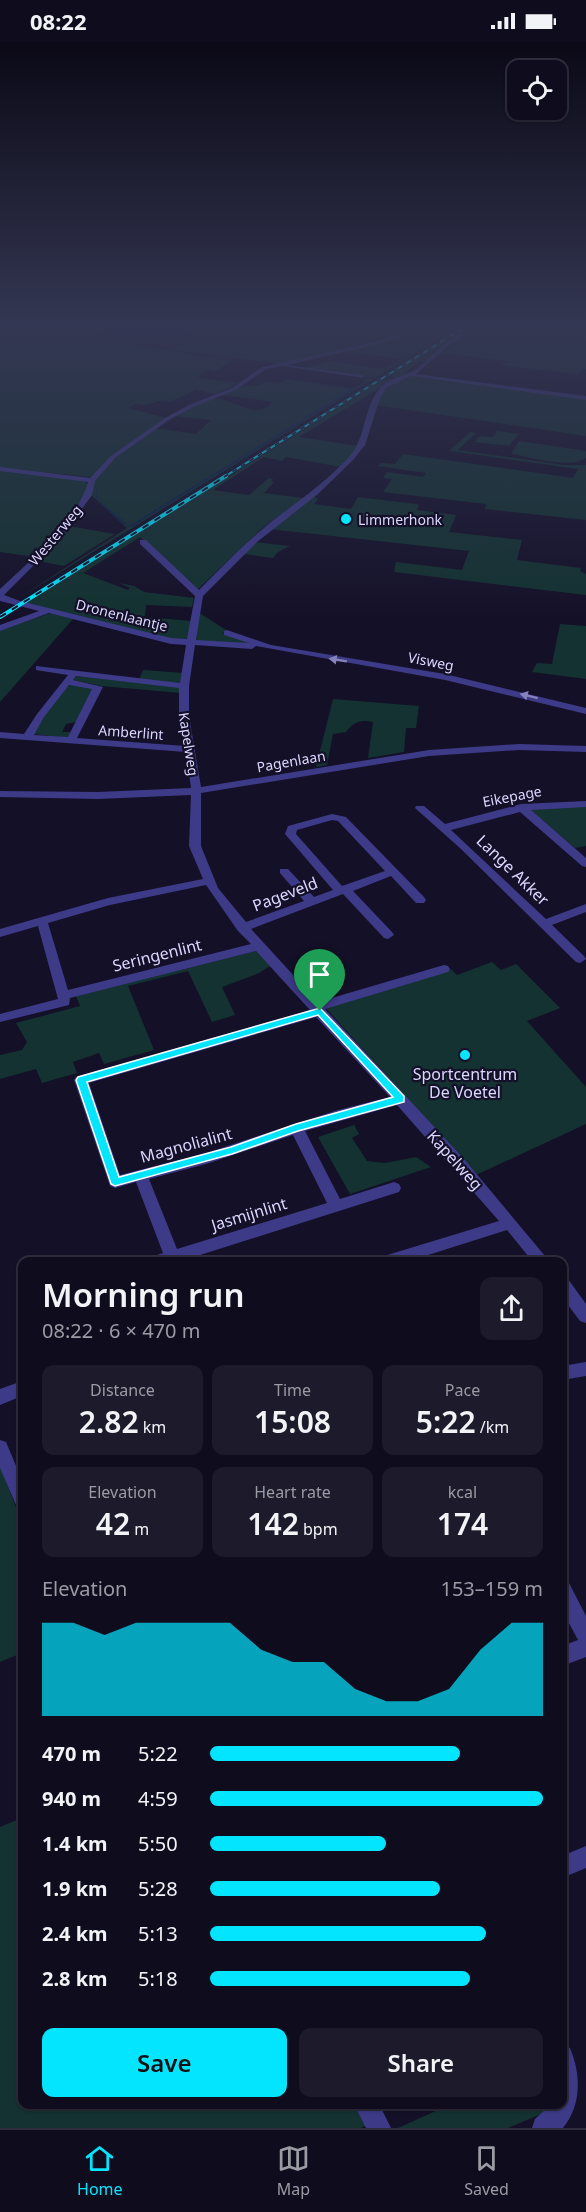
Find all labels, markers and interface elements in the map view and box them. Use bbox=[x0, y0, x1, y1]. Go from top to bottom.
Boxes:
text: 08:22 bbox=[30, 6, 87, 36]
map controls bbox=[507, 60, 567, 120]
button: locate bbox=[507, 60, 567, 120]
street label: Westerweg bbox=[24, 501, 86, 569]
place label: Limmerhonk bbox=[358, 510, 443, 529]
marker: Limmerhonk bbox=[339, 512, 353, 526]
street label: Dronenlaantje bbox=[74, 594, 170, 636]
street label: Visweg bbox=[406, 647, 456, 675]
one-way arrow bbox=[328, 655, 347, 664]
one-way arrow bbox=[520, 691, 538, 700]
street label: Kapelweg bbox=[175, 711, 203, 777]
street label: Amberlint bbox=[98, 720, 164, 744]
street label: Pagenlaan bbox=[255, 746, 327, 776]
street label: Eikepage bbox=[481, 781, 543, 811]
street label: Lange Akker bbox=[472, 830, 554, 911]
street label: Pageveld bbox=[249, 871, 321, 917]
street label: Seringenlint bbox=[110, 933, 204, 977]
pin bbox=[294, 949, 345, 1011]
icon: arrive bbox=[303, 958, 336, 991]
marker: Sportcentrum De Voetel bbox=[458, 1048, 472, 1062]
place label: Sportcentrum De Voetel bbox=[413, 1063, 517, 1103]
street label: Magnolialint bbox=[138, 1122, 234, 1168]
street label: Kapelweg bbox=[422, 1125, 488, 1195]
street label: Jasmijnlint bbox=[207, 1192, 290, 1237]
text: Morning run bbox=[42, 1272, 244, 1317]
button: share bbox=[480, 1277, 543, 1340]
text: 08:22 · 6 × 470 m bbox=[42, 1317, 200, 1344]
text: Distance bbox=[90, 1379, 155, 1401]
text: Time bbox=[274, 1379, 311, 1401]
text: Pace bbox=[445, 1379, 480, 1401]
text: 2.82 bbox=[79, 1401, 139, 1442]
text: 15:08 bbox=[254, 1401, 331, 1442]
text: 5:22 bbox=[416, 1401, 476, 1442]
text: km bbox=[139, 1416, 166, 1438]
text: /km bbox=[476, 1416, 509, 1438]
text: Elevation bbox=[88, 1481, 157, 1503]
text: Heart rate bbox=[254, 1481, 331, 1503]
text: kcal bbox=[448, 1481, 477, 1503]
text: 42 bbox=[96, 1503, 130, 1544]
text: 142 bbox=[247, 1503, 299, 1544]
text: 174 bbox=[437, 1503, 488, 1544]
text: m bbox=[130, 1518, 149, 1540]
text: bpm bbox=[299, 1518, 338, 1540]
text: Elevation bbox=[42, 1575, 127, 1602]
text: 153–159 m bbox=[440, 1575, 543, 1602]
text: 470 m bbox=[42, 1740, 101, 1767]
text: 5:22 bbox=[138, 1740, 178, 1767]
text: 940 m bbox=[42, 1785, 101, 1812]
text: 4:59 bbox=[138, 1785, 178, 1812]
text: 1.4 km bbox=[42, 1830, 108, 1857]
text: 5:50 bbox=[138, 1830, 178, 1857]
text: 1.9 km bbox=[42, 1875, 108, 1902]
text: 5:28 bbox=[138, 1875, 178, 1902]
text: 2.4 km bbox=[42, 1920, 108, 1947]
text: 5:13 bbox=[138, 1920, 178, 1947]
text: 2.8 km bbox=[42, 1965, 108, 1992]
text: 5:18 bbox=[138, 1965, 178, 1992]
button: Save bbox=[42, 2028, 287, 2097]
button: Share bbox=[299, 2028, 543, 2097]
tab: Home bbox=[77, 2142, 123, 2200]
tab: Map bbox=[277, 2142, 310, 2200]
tab: Saved bbox=[464, 2142, 509, 2200]

